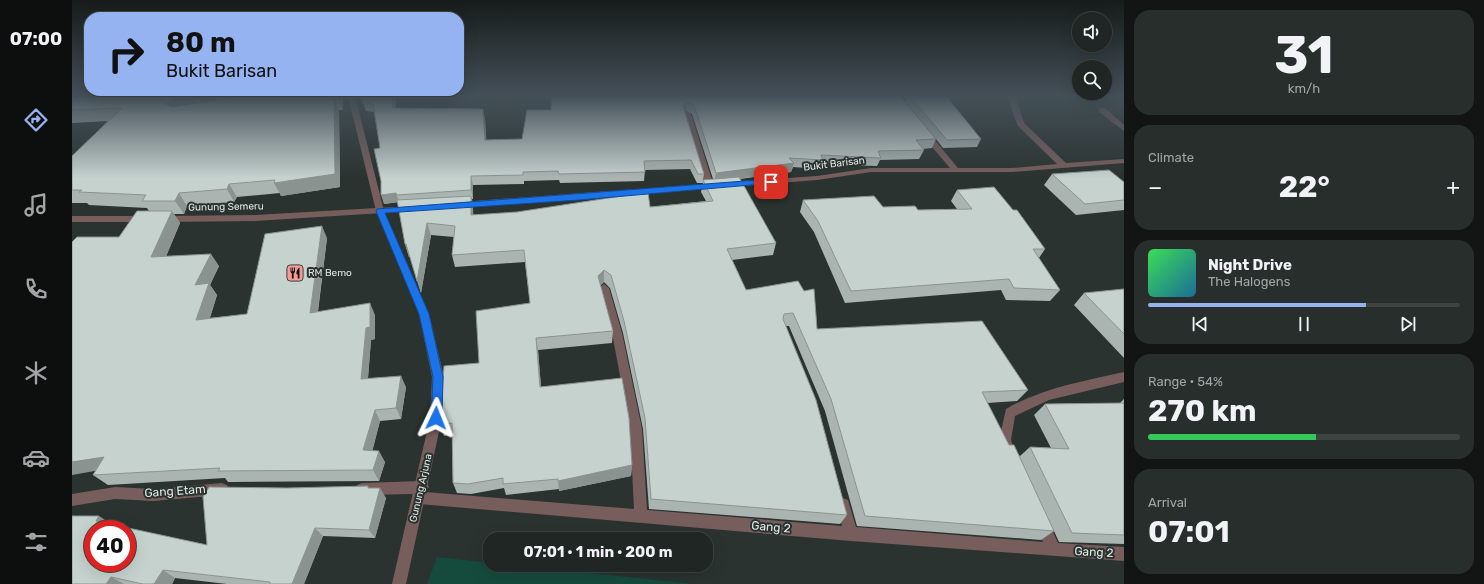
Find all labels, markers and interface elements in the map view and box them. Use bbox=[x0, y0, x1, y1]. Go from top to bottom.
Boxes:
map controls bbox=[1072, 12, 1112, 100]
button: sound bbox=[1072, 12, 1112, 52]
text: 31 bbox=[1274, 24, 1334, 86]
text: 80 m bbox=[166, 26, 236, 59]
text: 07:00 bbox=[10, 28, 62, 50]
icon: right bbox=[100, 28, 152, 80]
text: Bukit Barisan bbox=[166, 60, 277, 82]
button: search bbox=[1072, 60, 1112, 100]
text: km/h bbox=[1288, 81, 1320, 96]
icon: directions bbox=[22, 106, 50, 134]
text: Climate bbox=[1148, 150, 1194, 165]
street label: Bukit Barisan bbox=[803, 154, 865, 174]
pin bbox=[754, 165, 788, 199]
text: 22° bbox=[1279, 169, 1330, 205]
icon: arrive bbox=[760, 171, 782, 193]
text: − bbox=[1148, 174, 1162, 201]
text: + bbox=[1446, 174, 1460, 201]
icon: music bbox=[22, 191, 50, 219]
street label: Gunung Semeru bbox=[188, 200, 264, 214]
text: Night Drive bbox=[1208, 256, 1292, 274]
restaurant icon: RM Bemo bbox=[285, 263, 305, 283]
place label: RM Bemo bbox=[308, 267, 352, 279]
text: The Halogens bbox=[1208, 274, 1290, 289]
icon: phone bbox=[22, 275, 50, 303]
icon: previous bbox=[1189, 313, 1211, 335]
icon: pause bbox=[1293, 313, 1315, 335]
icon: next bbox=[1397, 313, 1419, 335]
icon: climate bbox=[22, 359, 50, 387]
text: Range · 54% bbox=[1148, 374, 1223, 389]
text: 270 km bbox=[1148, 393, 1257, 429]
position arrow bbox=[415, 397, 457, 439]
icon: car bbox=[22, 444, 50, 472]
street label: Gunung Arjuna bbox=[407, 453, 435, 523]
street label: Gang Etam bbox=[144, 482, 206, 500]
text: Arrival bbox=[1148, 495, 1187, 510]
text: 07:01 bbox=[1148, 514, 1230, 550]
street label: Gang 2 bbox=[751, 518, 791, 536]
speed limit sign: 40 bbox=[84, 520, 136, 572]
icon: filters bbox=[22, 528, 50, 556]
text: 07:01 · 1 min · 200 m bbox=[524, 543, 672, 561]
street label: Gang 2 bbox=[1074, 544, 1114, 560]

